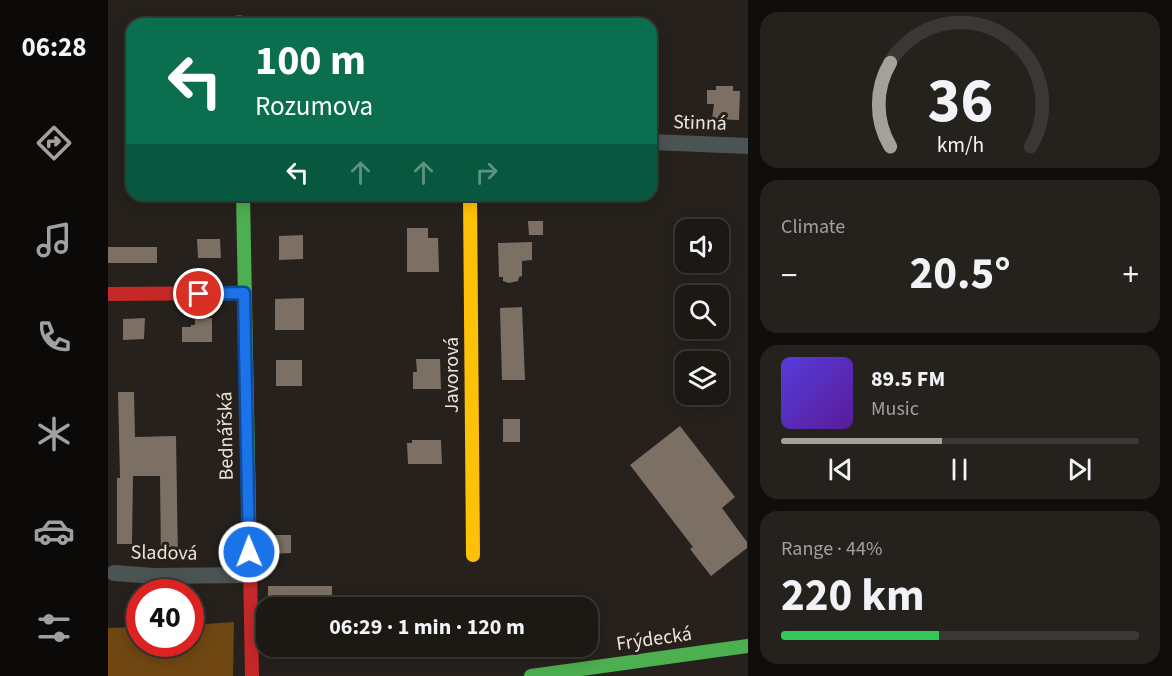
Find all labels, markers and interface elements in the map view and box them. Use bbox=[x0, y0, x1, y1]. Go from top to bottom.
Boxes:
text: 06:28 bbox=[21, 28, 87, 67]
text: 100 m bbox=[255, 31, 366, 91]
icon: left bbox=[156, 42, 234, 120]
text: 36 bbox=[927, 57, 993, 146]
text: Rozumova bbox=[255, 87, 373, 126]
street label: Stinná bbox=[673, 108, 727, 138]
icon: directions bbox=[33, 122, 75, 164]
text: km/h bbox=[936, 130, 984, 161]
icon: left bbox=[281, 156, 314, 189]
icon: ahead bbox=[344, 156, 377, 189]
icon: ahead bbox=[407, 156, 440, 189]
icon: right bbox=[470, 156, 503, 189]
text: Climate bbox=[781, 213, 845, 241]
icon: music bbox=[33, 219, 75, 261]
map controls bbox=[675, 219, 729, 405]
button: sound bbox=[675, 219, 729, 273]
text: 20.5° bbox=[909, 242, 1011, 306]
text: − bbox=[781, 252, 797, 299]
text: + bbox=[1123, 252, 1139, 299]
pin bbox=[173, 268, 224, 319]
icon: arrive bbox=[182, 277, 215, 310]
button: search bbox=[675, 285, 729, 339]
icon: phone bbox=[33, 316, 75, 358]
street label: Javorová bbox=[438, 337, 466, 413]
button: layers bbox=[675, 351, 729, 405]
text: 89.5 FM bbox=[871, 363, 945, 395]
street label: Bednářská bbox=[211, 391, 241, 481]
text: Music bbox=[871, 395, 919, 423]
icon: climate bbox=[33, 413, 75, 455]
icon: previous bbox=[824, 453, 857, 486]
icon: pause bbox=[943, 453, 976, 486]
icon: next bbox=[1063, 453, 1096, 486]
icon: car bbox=[33, 510, 75, 552]
position arrow bbox=[217, 520, 281, 584]
text: Range · 44% bbox=[781, 535, 882, 563]
street label: Sladová bbox=[130, 538, 198, 568]
text: 220 km bbox=[781, 564, 925, 628]
speed limit sign: 40 bbox=[126, 579, 204, 657]
icon: filters bbox=[33, 607, 75, 649]
text: 06:29 · 1 min · 120 m bbox=[329, 611, 525, 643]
street label: Frýdecká bbox=[614, 620, 694, 658]

